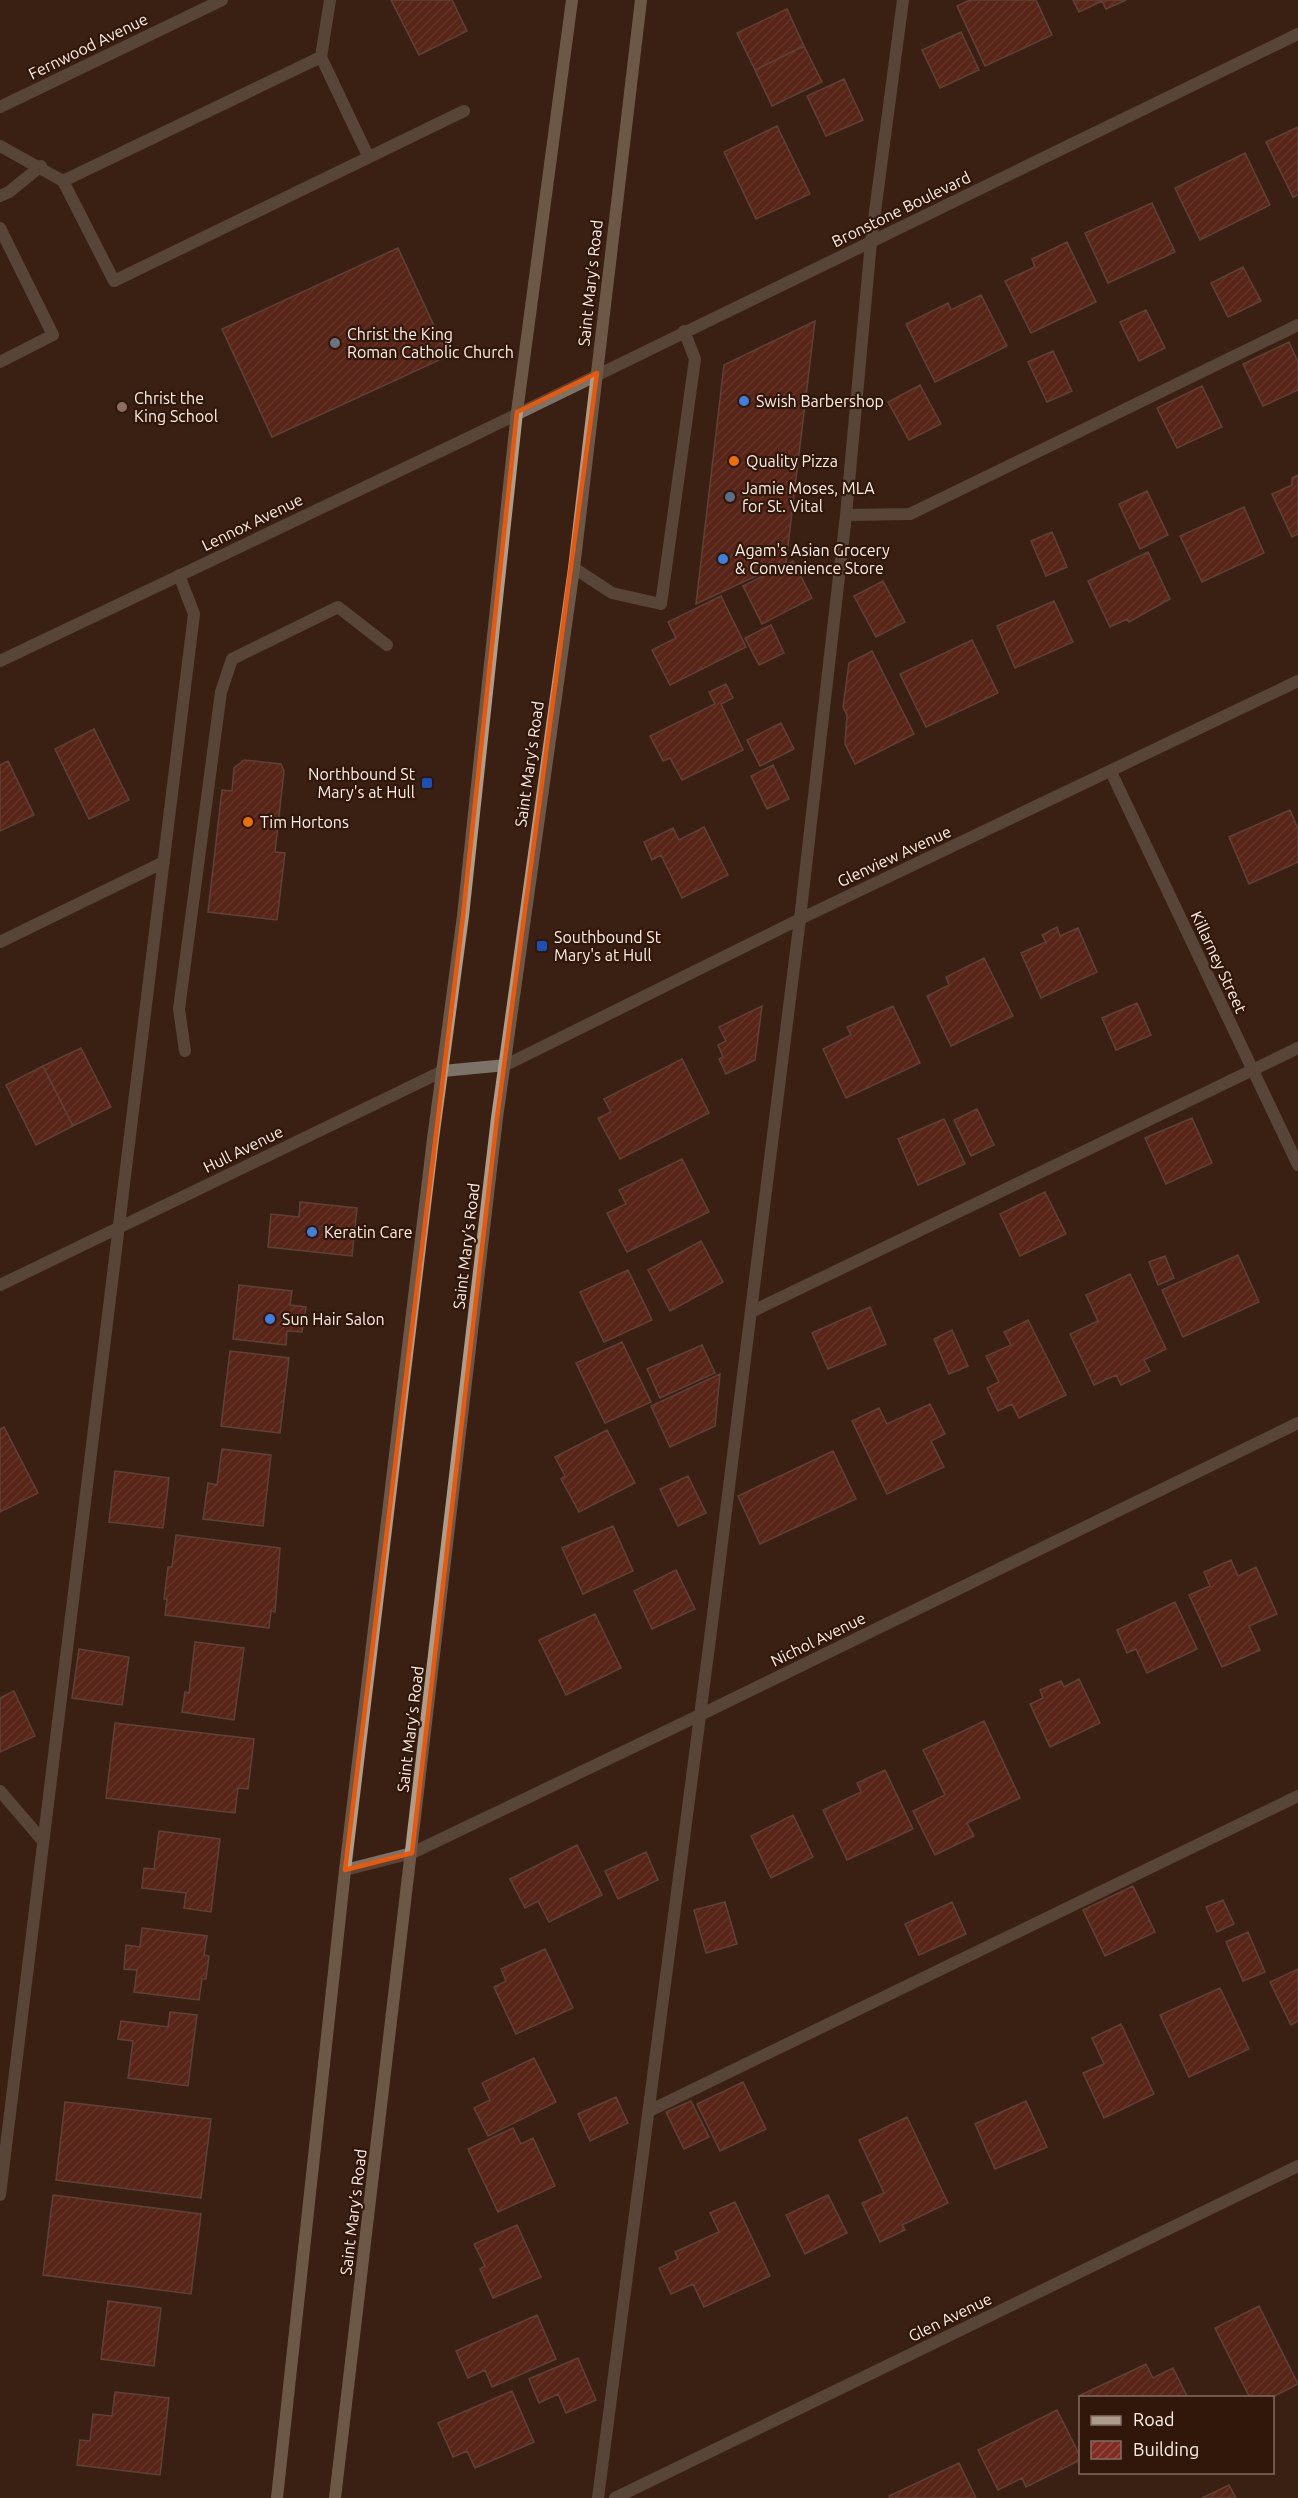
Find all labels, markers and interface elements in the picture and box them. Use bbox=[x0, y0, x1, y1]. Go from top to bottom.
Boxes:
street label: Fernwood Avenue bbox=[25, 9, 151, 83]
street label: Bronstone Boulevard bbox=[829, 168, 973, 250]
street label: Saint Mary’s Road bbox=[574, 219, 606, 347]
place label: Christ the King Roman Catholic Church bbox=[347, 325, 514, 361]
marker: Christ the King Roman Catholic Church bbox=[328, 336, 342, 350]
place label: Christ the King School bbox=[134, 389, 218, 425]
place label: Swish Barbershop bbox=[756, 392, 884, 410]
marker: Swish Barbershop bbox=[737, 394, 751, 408]
marker: Christ the King School bbox=[115, 400, 129, 414]
place label: Quality Pizza bbox=[746, 452, 838, 470]
marker: Quality Pizza bbox=[727, 454, 741, 468]
place label: Jamie Moses, MLA for St. Vital bbox=[742, 479, 875, 515]
street label: Lennox Avenue bbox=[199, 490, 305, 554]
marker: Jamie Moses, MLA for St. Vital bbox=[723, 490, 737, 504]
place label: Agam's Asian Grocery & Convenience Store bbox=[735, 541, 890, 577]
marker: Agam's Asian Grocery & Convenience Store bbox=[716, 552, 730, 566]
street label: Saint Mary’s Road bbox=[511, 700, 547, 828]
place label: Northbound St Mary's at Hull bbox=[308, 765, 416, 801]
marker: Northbound St Mary's at Hull bbox=[420, 776, 434, 790]
place label: Tim Hortons bbox=[260, 813, 349, 831]
marker: Tim Hortons bbox=[241, 815, 255, 829]
street label: Glenview Avenue bbox=[834, 822, 954, 890]
street label: Killarney Street bbox=[1187, 908, 1251, 1017]
place label: Southbound St Mary's at Hull bbox=[554, 928, 662, 964]
marker: Southbound St Mary's at Hull bbox=[535, 939, 549, 953]
street label: Hull Avenue bbox=[200, 1122, 286, 1176]
street label: Saint Mary’s Road bbox=[449, 1182, 483, 1310]
place label: Keratin Care bbox=[324, 1223, 413, 1241]
marker: Keratin Care bbox=[305, 1225, 319, 1239]
place label: Sun Hair Salon bbox=[282, 1310, 385, 1328]
marker: Sun Hair Salon bbox=[263, 1312, 277, 1326]
street label: Nichol Avenue bbox=[768, 1608, 868, 1670]
street label: Saint Mary’s Road bbox=[393, 1665, 427, 1793]
street label: Saint Mary’s Road bbox=[336, 2148, 370, 2276]
street label: Glen Avenue bbox=[905, 2289, 995, 2345]
legend bbox=[1079, 2396, 1274, 2474]
text: Road bbox=[1133, 2409, 1175, 2429]
text: Building bbox=[1133, 2439, 1199, 2459]

